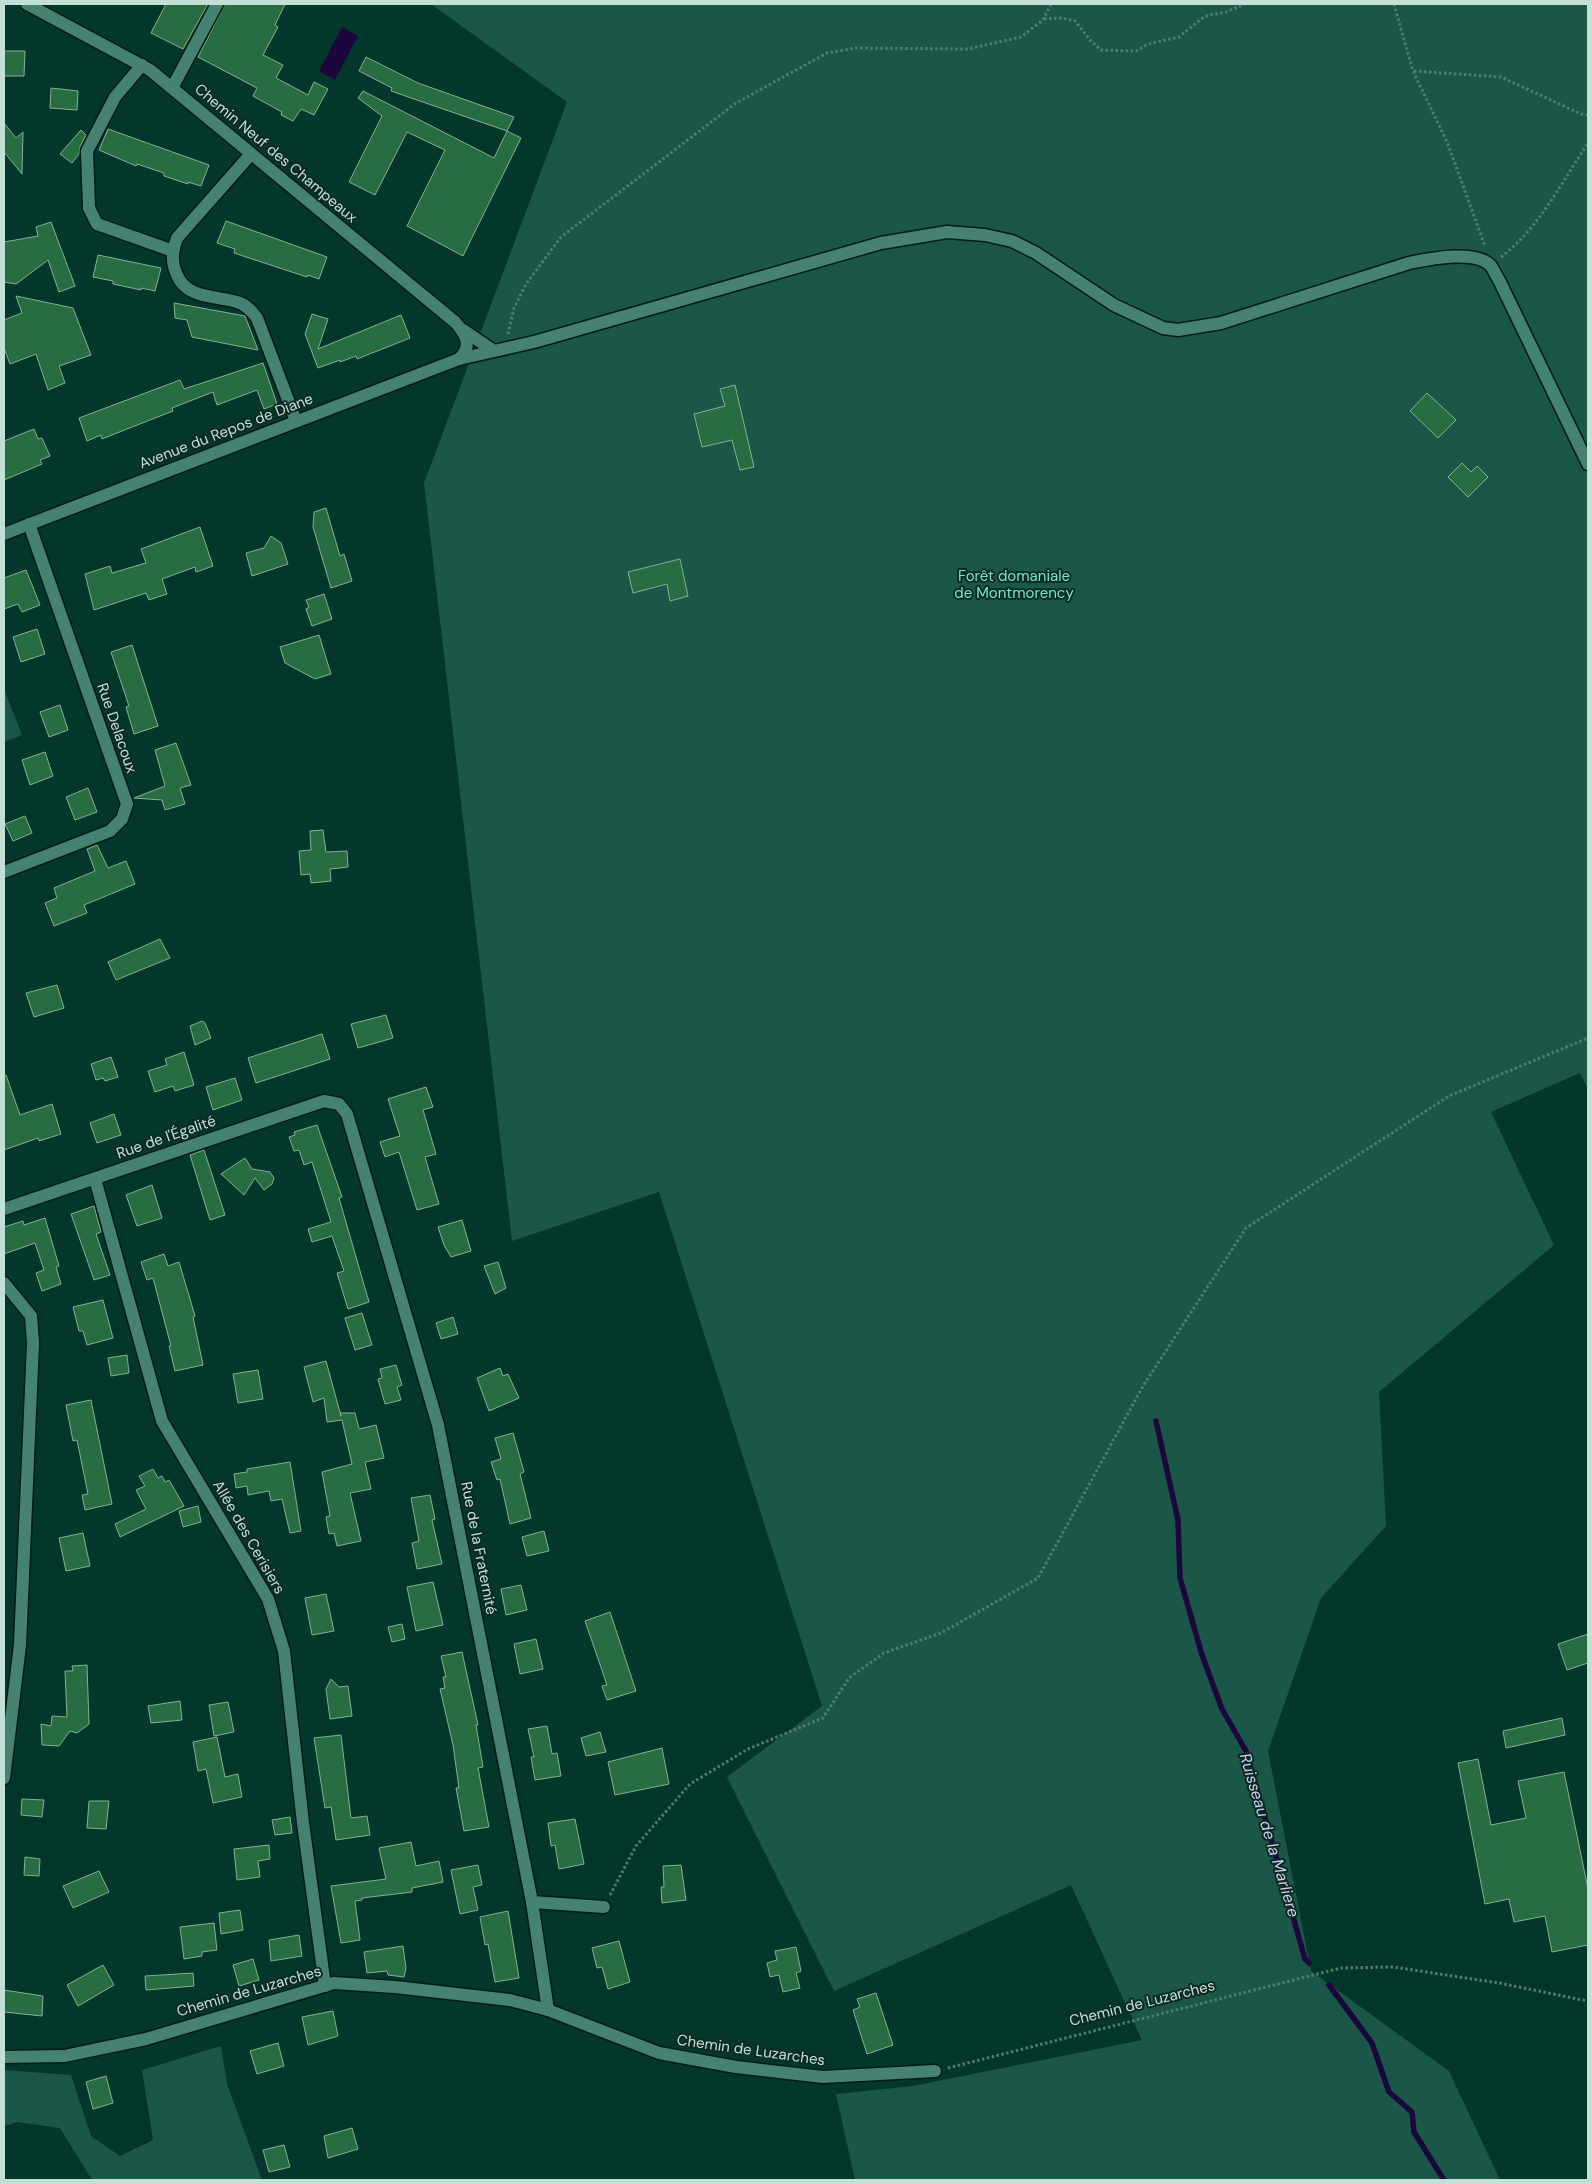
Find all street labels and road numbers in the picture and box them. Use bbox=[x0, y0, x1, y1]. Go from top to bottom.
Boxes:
street label: Chemin Neuf des Champeaux bbox=[190, 79, 362, 227]
street label: Avenue du Repos de Diane bbox=[136, 389, 316, 473]
street label: Rue Delacoux bbox=[92, 680, 142, 776]
street label: Rue de l'Égalité bbox=[114, 1111, 218, 1163]
street label: Allée des Cerisiers bbox=[208, 1476, 290, 1598]
street label: Rue de la Fraternité bbox=[456, 1480, 502, 1616]
street label: Chemin de Luzarches bbox=[174, 1961, 324, 2021]
street label: Chemin de Luzarches bbox=[1067, 1975, 1217, 2031]
street label: Chemin de Luzarches bbox=[676, 2030, 826, 2070]

